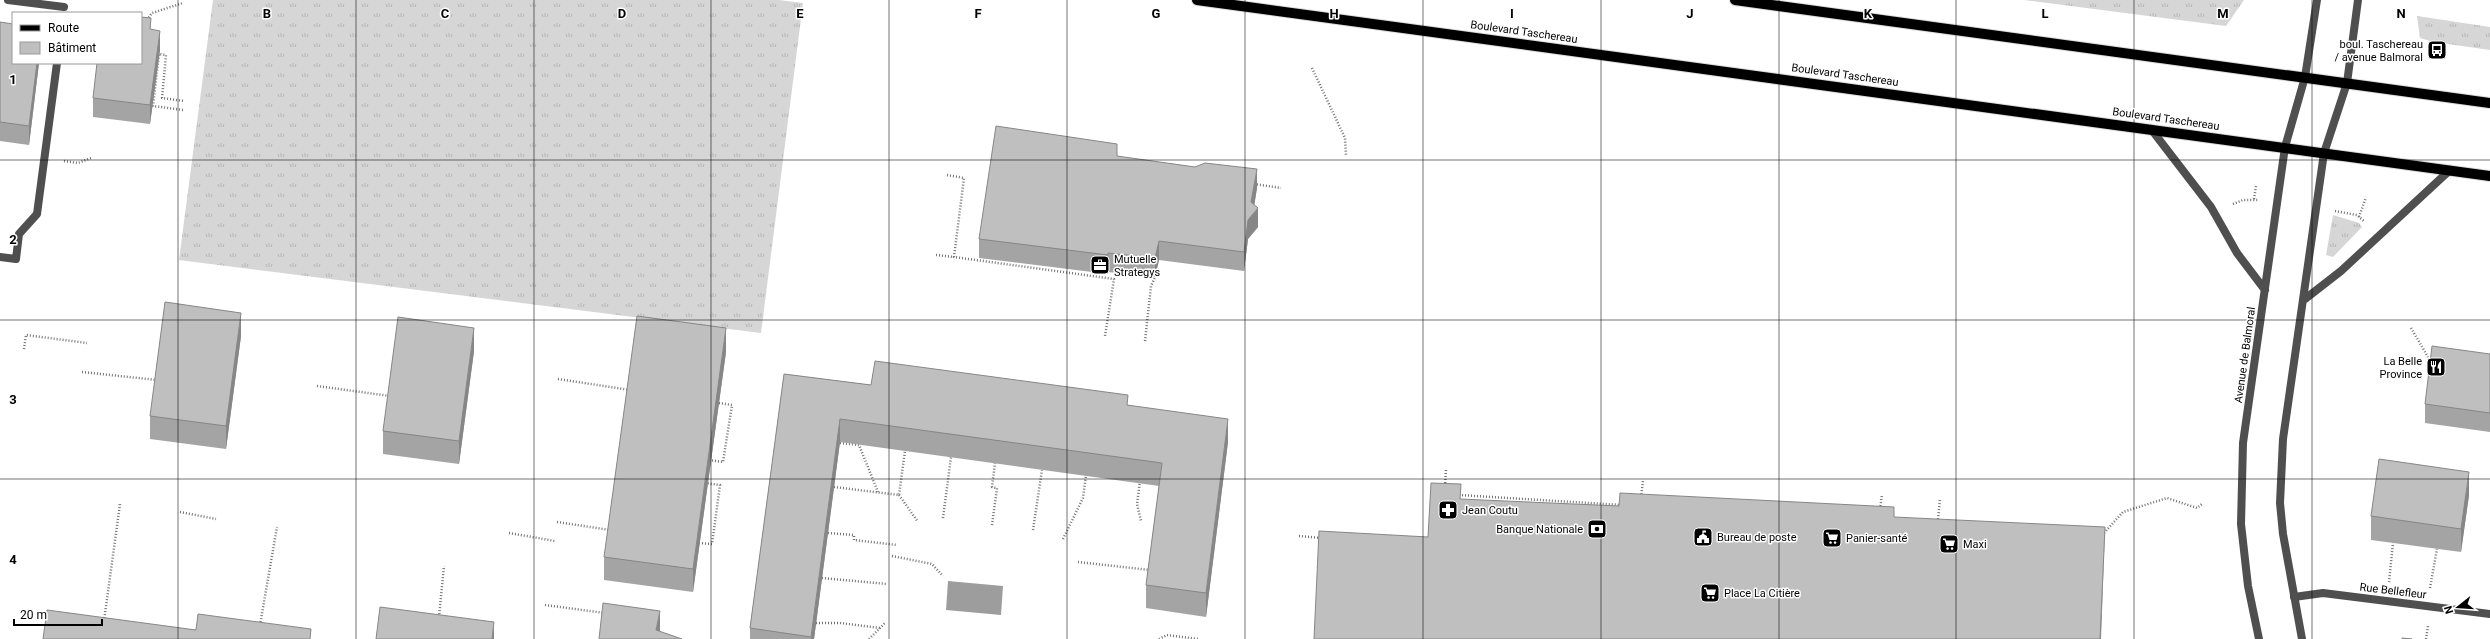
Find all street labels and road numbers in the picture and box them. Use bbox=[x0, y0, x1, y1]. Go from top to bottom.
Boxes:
street label: Boulevard Taschereau bbox=[1470, 18, 1578, 46]
street label: Boulevard Taschereau bbox=[1791, 61, 1899, 89]
street label: Boulevard Taschereau bbox=[2112, 105, 2220, 133]
street label: Avenue de Balmoral bbox=[2232, 306, 2258, 404]
street label: Rue Bellefleur bbox=[2359, 580, 2427, 602]

